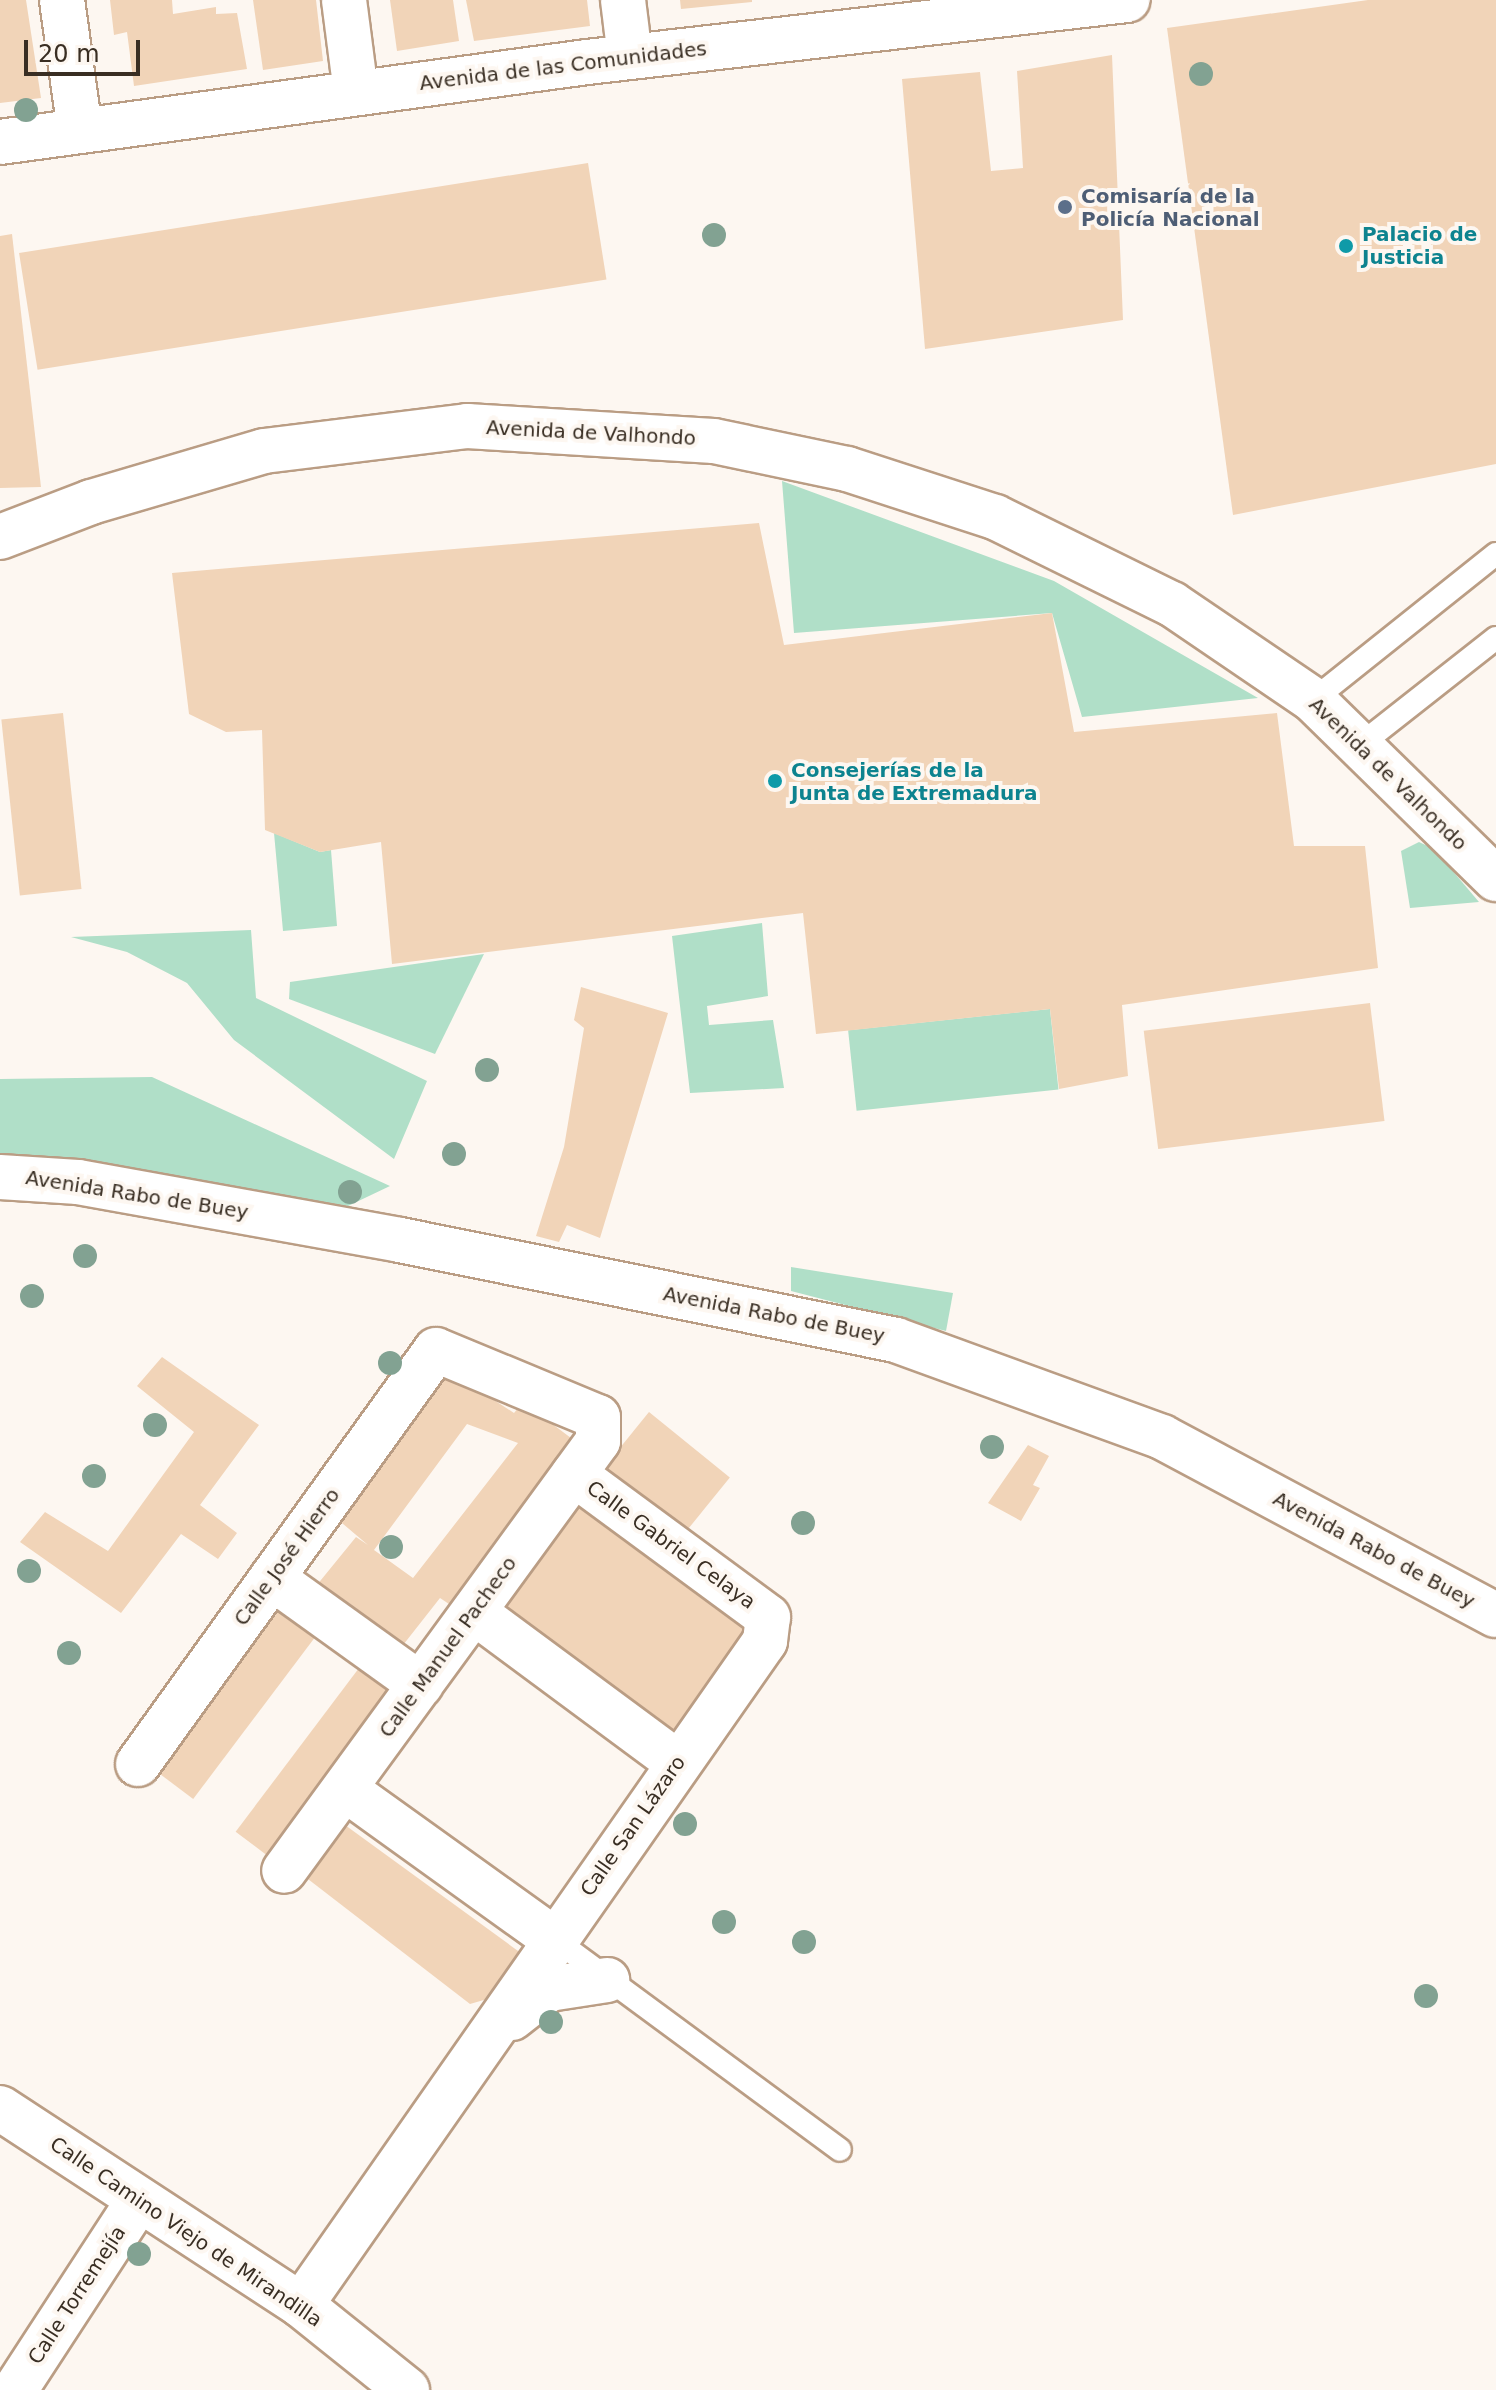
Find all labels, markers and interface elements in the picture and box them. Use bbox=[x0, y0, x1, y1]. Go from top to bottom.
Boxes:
scale bar bbox=[28, 24, 144, 74]
street label: Avenida de las Comunidades bbox=[418, 36, 708, 96]
text: 20 m bbox=[38, 40, 100, 68]
place label: Comisaría de la Policía Nacional bbox=[1081, 184, 1260, 231]
marker: Comisaría de la Policía Nacional bbox=[1056, 198, 1074, 216]
place label: Palacio de Justicia bbox=[1362, 222, 1477, 269]
marker: Palacio de Justicia bbox=[1337, 237, 1355, 255]
street label: Avenida de Valhondo bbox=[486, 416, 696, 450]
street label: Avenida de Valhondo bbox=[1304, 692, 1472, 856]
place label: Consejerías de la Junta de Extremadura bbox=[791, 758, 1038, 805]
marker: Consejerías de la Junta de Extremadura bbox=[766, 772, 784, 790]
street label: Avenida Rabo de Buey bbox=[24, 1166, 250, 1224]
street label: Avenida Rabo de Buey bbox=[661, 1282, 887, 1348]
street label: Calle Gabriel Celaya bbox=[582, 1476, 760, 1614]
street label: Calle José Hierro bbox=[229, 1484, 345, 1630]
street label: Avenida Rabo de Buey bbox=[1269, 1487, 1479, 1613]
street label: Calle Manuel Pacheco bbox=[374, 1552, 522, 1742]
street label: Calle San Lázaro bbox=[576, 1751, 690, 1901]
street label: Calle Camino Viejo de Mirandilla bbox=[46, 2132, 326, 2332]
street label: Calle Torremejía bbox=[23, 2221, 131, 2369]

